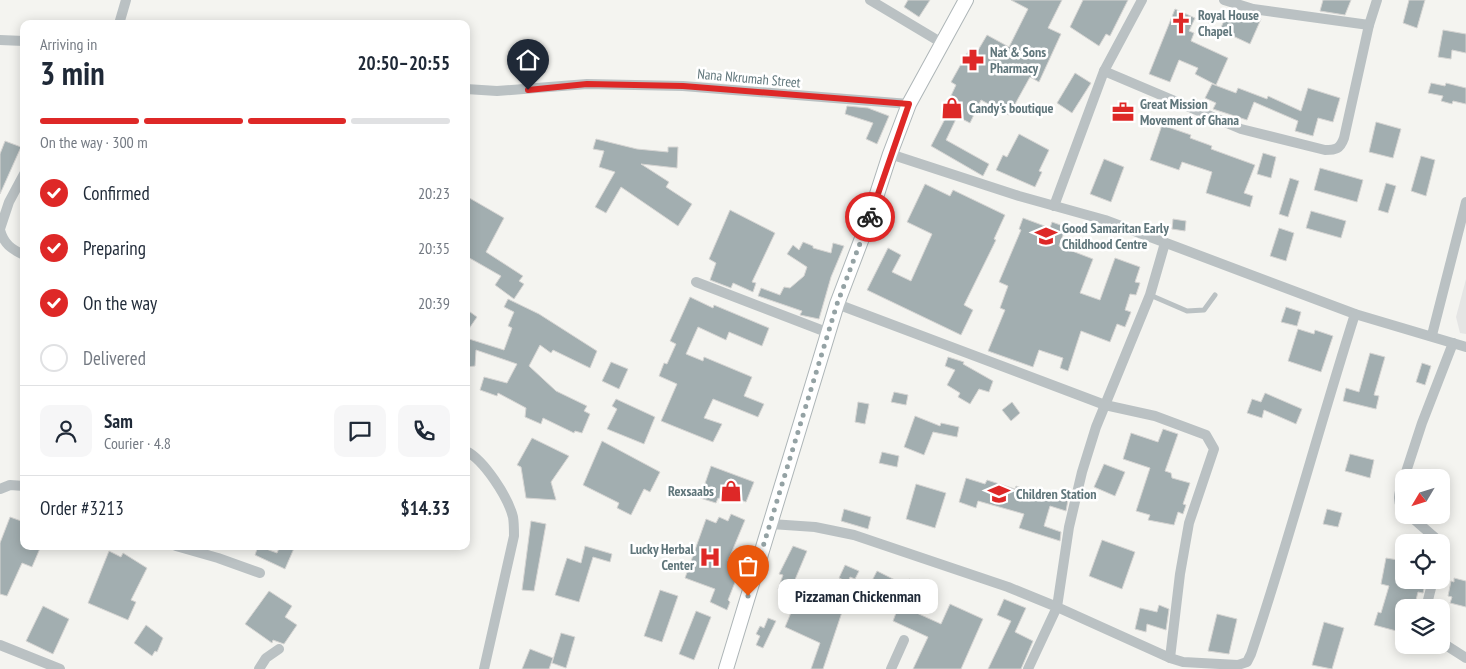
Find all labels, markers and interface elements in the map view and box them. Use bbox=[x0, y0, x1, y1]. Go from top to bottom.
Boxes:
place label: Royal House Chapel bbox=[1198, 6, 1259, 40]
church icon: Royal House Chapel bbox=[1168, 10, 1194, 36]
text: Arriving in bbox=[40, 34, 97, 54]
pin bbox=[507, 39, 549, 90]
place label: Nat & Sons Pharmacy bbox=[990, 43, 1046, 77]
icon: home bbox=[514, 46, 542, 74]
pharmacy icon: Nat & Sons Pharmacy bbox=[960, 47, 986, 73]
text: 20:50–20:55 bbox=[357, 51, 450, 75]
text: 3 min bbox=[40, 52, 105, 94]
street label: Nana Nkrumah Street bbox=[697, 65, 802, 91]
shop icon: Candy's boutique bbox=[939, 95, 965, 121]
place label: Great Mission Movement of Ghana bbox=[1140, 95, 1239, 129]
place label: Candy's boutique bbox=[969, 99, 1053, 117]
office icon: Great Mission Movement of Ghana bbox=[1110, 99, 1136, 125]
text: On the way · 300 m bbox=[40, 132, 148, 152]
icon: check bbox=[40, 179, 68, 207]
text: Confirmed bbox=[83, 181, 150, 205]
text: 20:23 bbox=[418, 183, 450, 203]
courier bbox=[845, 192, 895, 242]
icon: bike bbox=[856, 203, 884, 231]
place label: Good Samaritan Early Childhood Centre bbox=[1062, 219, 1169, 253]
school or university icon: Good Samaritan Early Childhood Centre bbox=[1033, 223, 1059, 249]
icon: check bbox=[40, 234, 68, 262]
text: Preparing bbox=[83, 236, 146, 260]
text: 20:35 bbox=[418, 238, 450, 258]
icon: check bbox=[40, 289, 68, 317]
text: On the way bbox=[83, 291, 157, 315]
text: 20:39 bbox=[418, 293, 450, 313]
text: Delivered bbox=[83, 346, 146, 370]
button: person bbox=[40, 405, 92, 457]
button: chat bbox=[334, 405, 386, 457]
button: phone bbox=[398, 405, 450, 457]
text: Sam bbox=[104, 409, 133, 433]
text: Courier · 4.8 bbox=[104, 433, 171, 453]
north arrow bbox=[1395, 469, 1450, 524]
map controls bbox=[1395, 469, 1450, 654]
shop icon: Rexsaabs bbox=[718, 478, 744, 504]
school or university icon: Children Station bbox=[986, 481, 1012, 507]
place label: Rexsaabs bbox=[668, 482, 714, 500]
place label: Children Station bbox=[1016, 485, 1096, 503]
text: Order #3213 bbox=[40, 496, 124, 520]
text: $14.33 bbox=[401, 496, 450, 520]
button: locate bbox=[1395, 534, 1450, 589]
place label: Lucky Herbal Center bbox=[630, 540, 695, 574]
hospital icon: Lucky Herbal Center bbox=[697, 544, 723, 570]
pin bbox=[727, 545, 769, 596]
icon: bag bbox=[734, 552, 762, 580]
callout: Pizzaman Chickenman bbox=[778, 578, 938, 614]
text: Pizzaman Chickenman bbox=[795, 586, 921, 606]
button: layers bbox=[1395, 599, 1450, 654]

